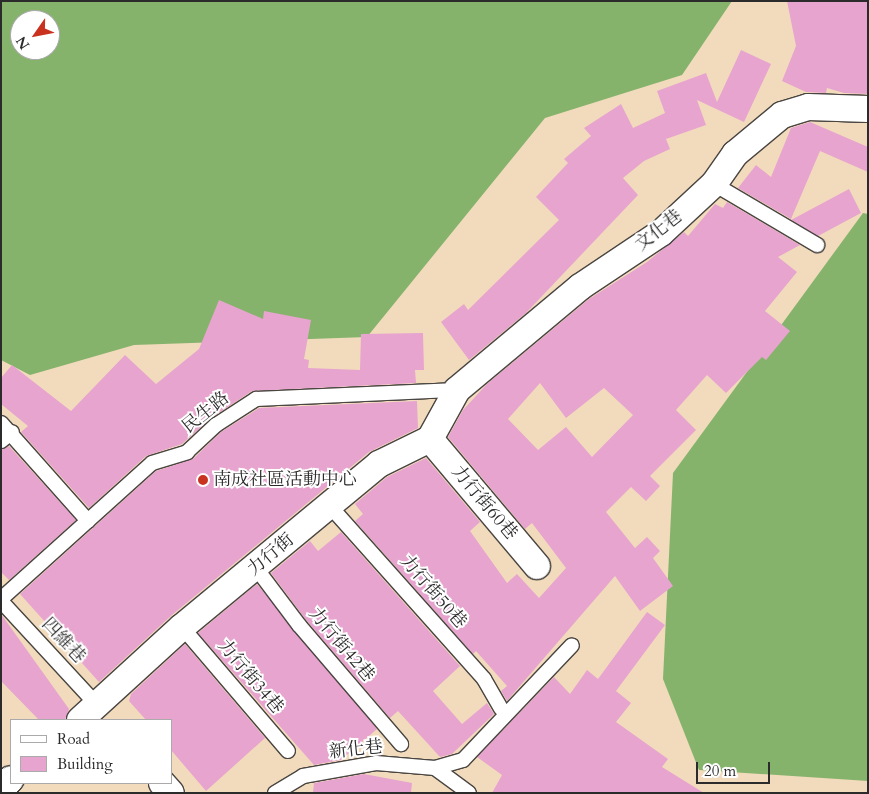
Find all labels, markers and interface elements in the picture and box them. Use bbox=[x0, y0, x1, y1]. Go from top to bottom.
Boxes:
north arrow bbox=[10, 10, 60, 60]
text: N bbox=[12, 33, 34, 53]
street label: 文化巷 bbox=[631, 206, 687, 256]
street label: 民生路 bbox=[178, 388, 234, 438]
street label: 力行街60巷 bbox=[447, 461, 521, 545]
place label: 南成社區活動中心 bbox=[213, 469, 357, 491]
marker: 南成社區活動中心 bbox=[197, 474, 209, 486]
street label: 力行街 bbox=[243, 529, 299, 581]
street label: 力行街50巷 bbox=[395, 551, 471, 633]
street label: 力行街42巷 bbox=[304, 603, 378, 687]
street label: 四維巷 bbox=[37, 614, 89, 668]
street label: 力行街34巷 bbox=[213, 635, 287, 719]
legend bbox=[10, 719, 172, 784]
text: Road bbox=[57, 729, 90, 749]
street label: 新化巷 bbox=[328, 736, 384, 764]
scale bar bbox=[699, 752, 773, 784]
text: Building bbox=[57, 754, 113, 774]
text: 20 m bbox=[704, 761, 736, 781]

